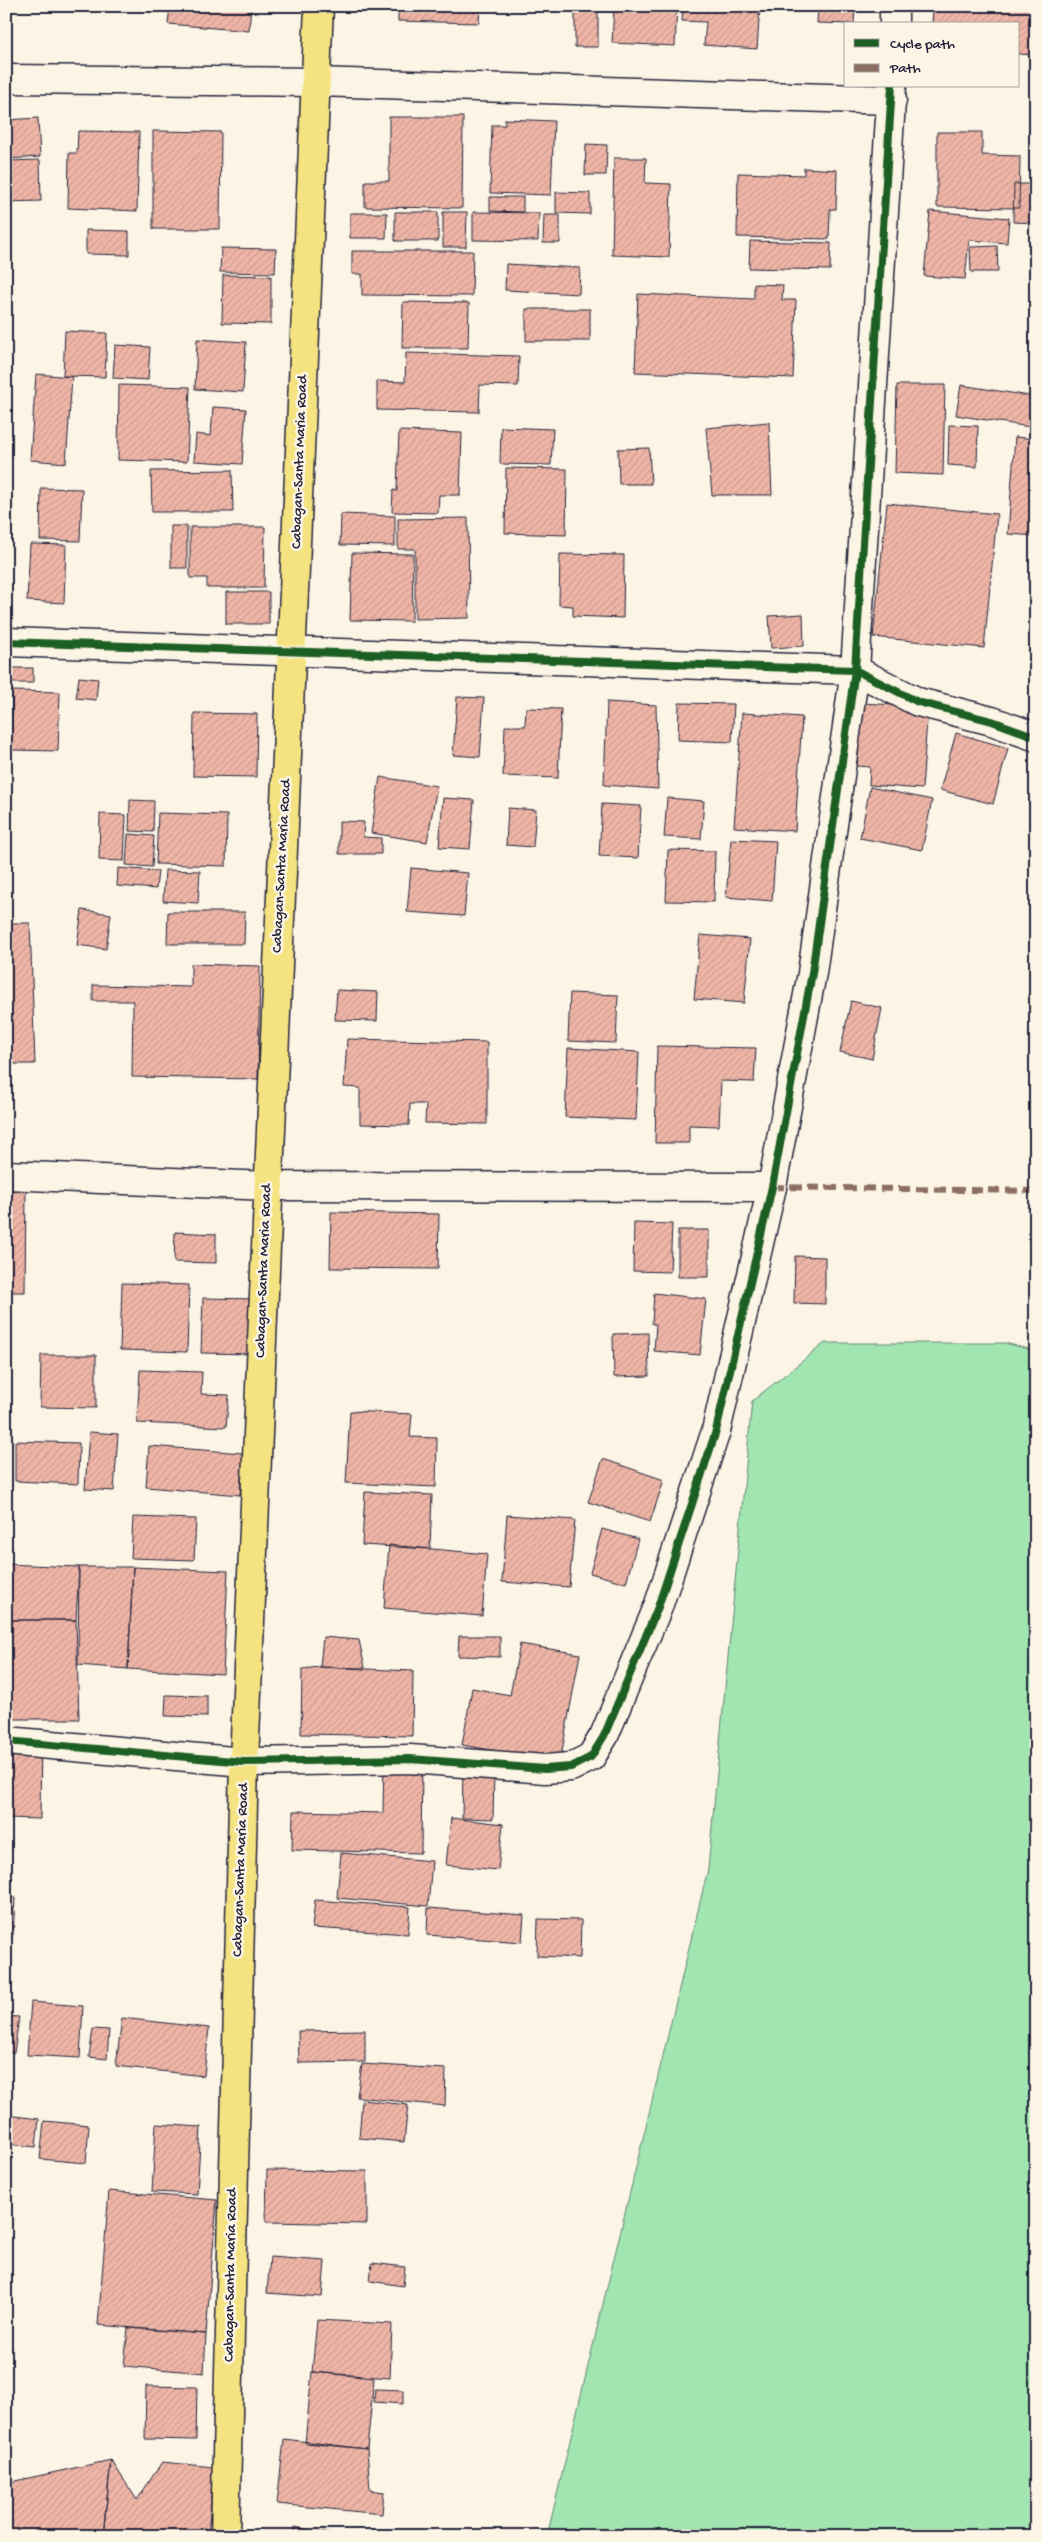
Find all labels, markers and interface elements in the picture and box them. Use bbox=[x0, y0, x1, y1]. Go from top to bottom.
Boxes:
legend bbox=[844, 22, 1020, 88]
text: Cycle path bbox=[890, 36, 955, 54]
text: Path bbox=[889, 60, 921, 78]
street label: Cabagan-Santa Maria Road bbox=[288, 374, 312, 549]
street label: Cabagan-Santa Maria Road bbox=[268, 778, 296, 953]
street label: Cabagan-Santa Maria Road bbox=[252, 1183, 276, 1358]
street label: Cabagan-Santa Maria Road bbox=[229, 1782, 253, 1957]
street label: Cabagan-Santa Maria Road bbox=[220, 2187, 242, 2362]

